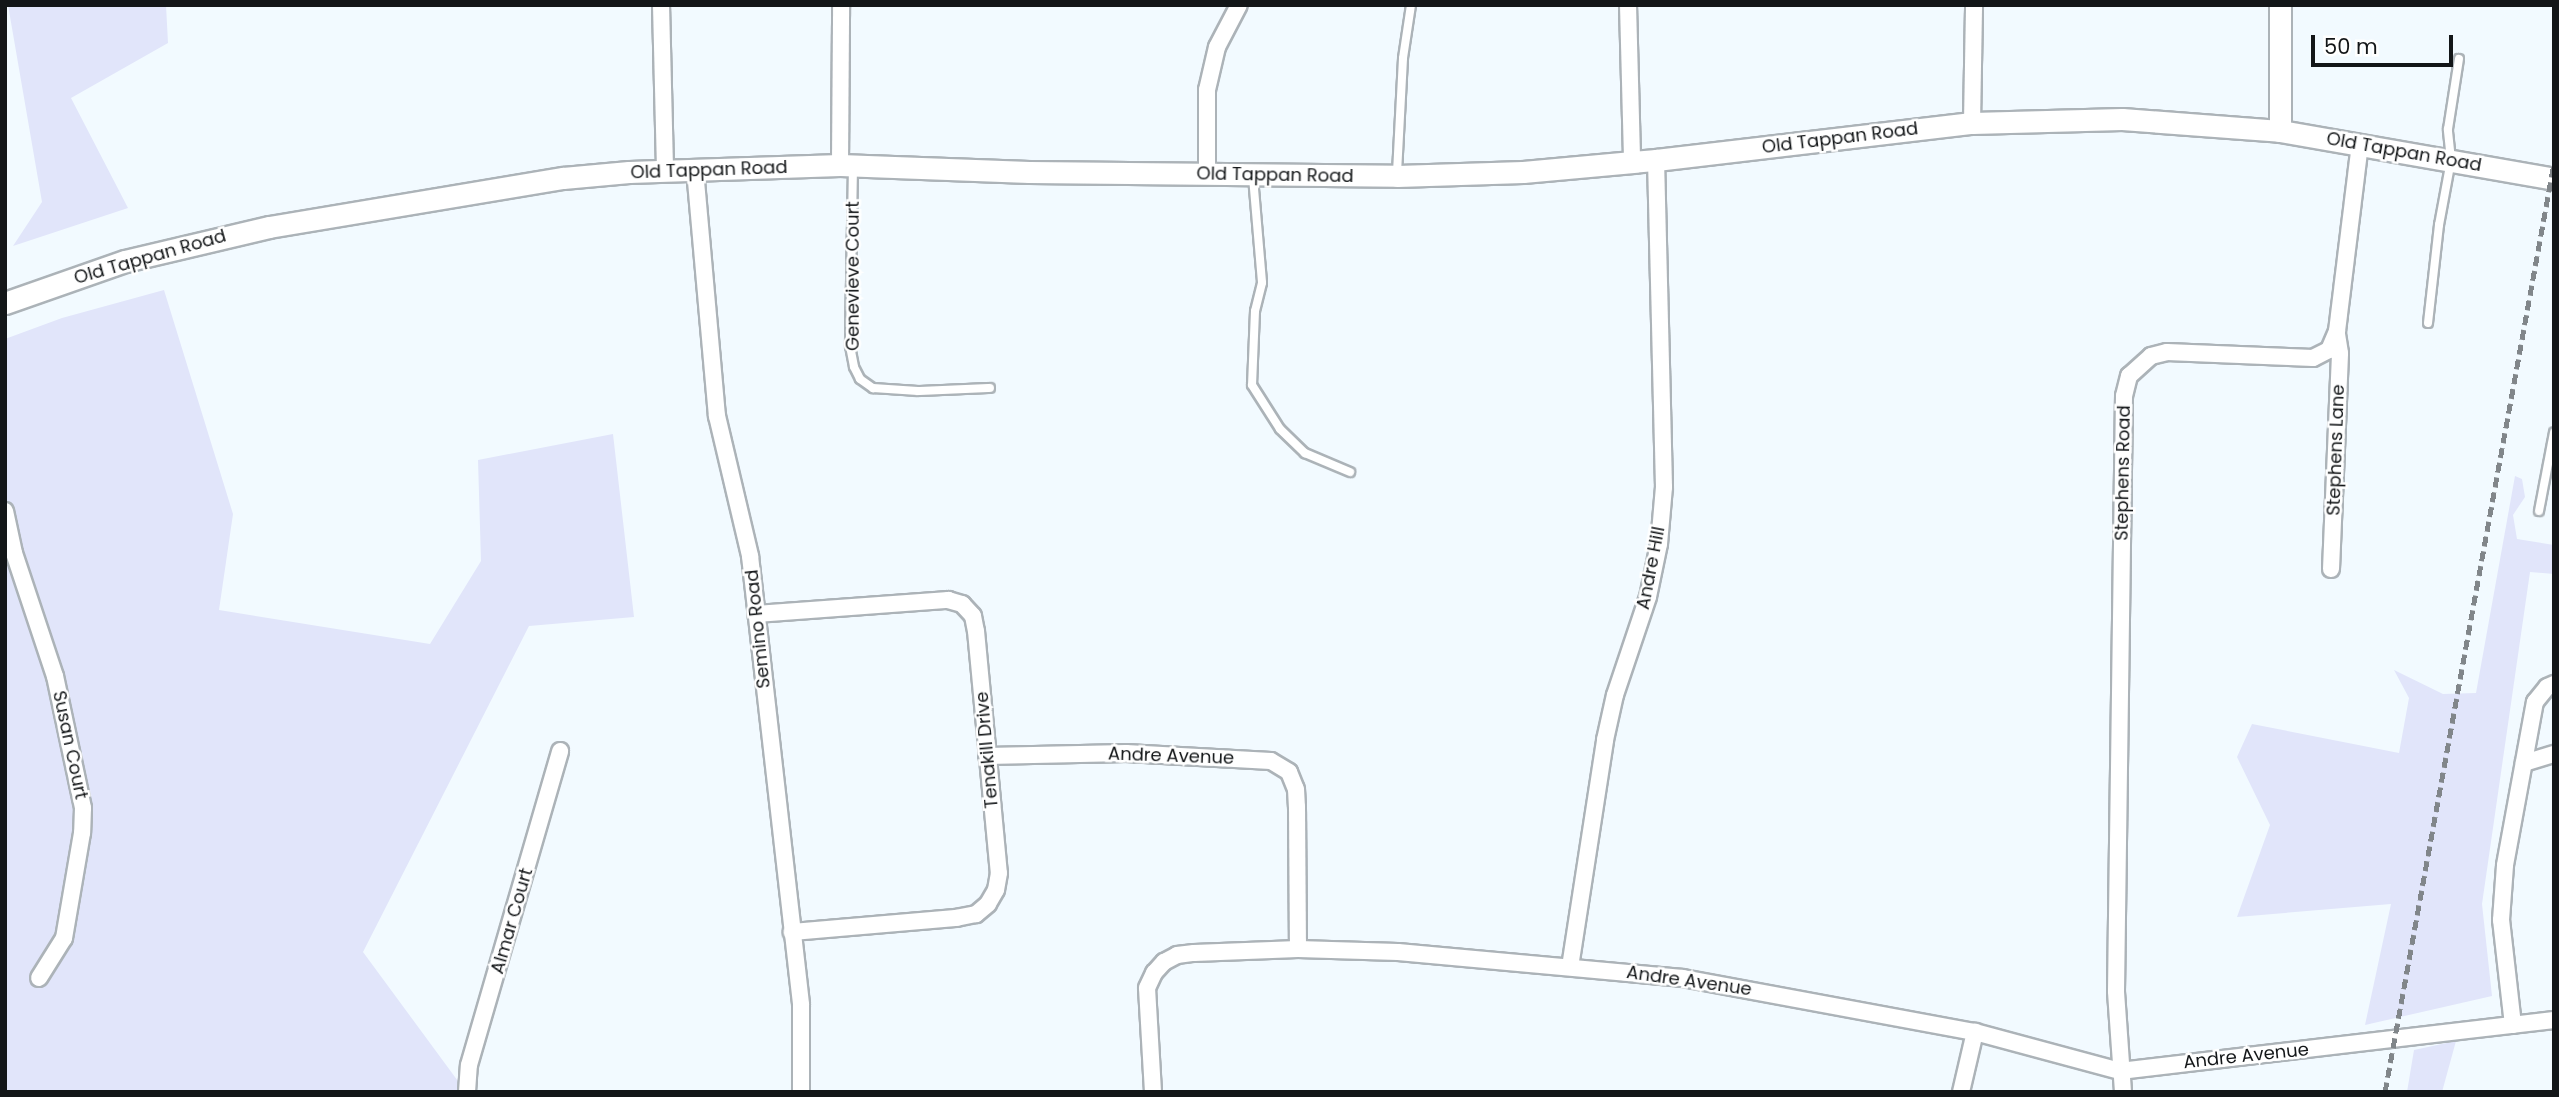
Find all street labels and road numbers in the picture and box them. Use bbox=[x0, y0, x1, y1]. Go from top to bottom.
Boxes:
street label: Old Tappan Road bbox=[1761, 118, 1919, 158]
street label: Old Tappan Road bbox=[2325, 128, 2483, 176]
street label: Old Tappan Road bbox=[630, 156, 788, 184]
street label: Old Tappan Road bbox=[1196, 163, 1354, 187]
street label: Genevieve Court bbox=[842, 201, 864, 351]
street label: Old Tappan Road bbox=[72, 225, 228, 289]
street label: Stephens Lane bbox=[2323, 384, 2349, 516]
street label: Stephens Road bbox=[2111, 405, 2135, 541]
street label: Andre Hill bbox=[1632, 525, 1670, 611]
street label: Semino Road bbox=[741, 569, 775, 689]
street label: Susan Court bbox=[48, 689, 92, 801]
street label: Tenakill Drive bbox=[971, 691, 1003, 809]
street label: Andre Avenue bbox=[1108, 743, 1234, 769]
street label: Almar Court bbox=[487, 866, 537, 976]
street label: Andre Avenue bbox=[1625, 962, 1753, 1000]
street label: Andre Avenue bbox=[2182, 1039, 2310, 1073]

